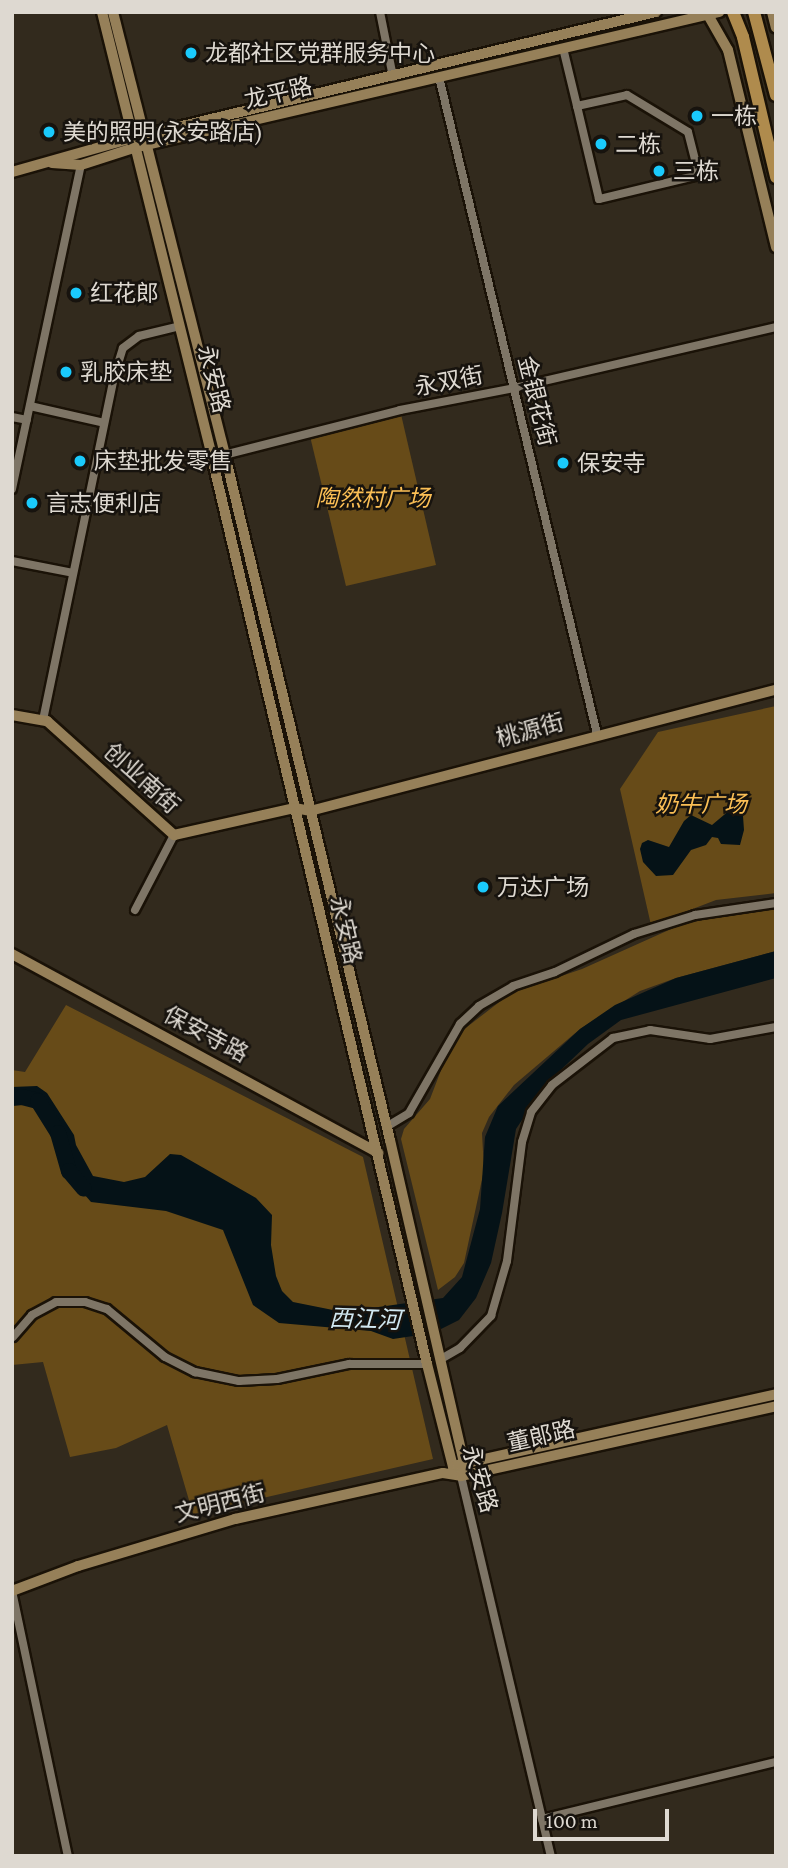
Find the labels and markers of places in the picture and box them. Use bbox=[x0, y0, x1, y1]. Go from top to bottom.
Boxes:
place label: 龙都社区党群服务中心 bbox=[205, 39, 435, 67]
marker: 龙都社区党群服务中心 bbox=[183, 45, 199, 61]
place label: 一栋 bbox=[711, 102, 757, 130]
marker: 一栋 bbox=[689, 108, 705, 124]
place label: 美的照明(永安路店) bbox=[63, 118, 263, 146]
marker: 美的照明(永安路店) bbox=[41, 124, 57, 140]
place label: 二栋 bbox=[615, 130, 661, 158]
marker: 二栋 bbox=[593, 136, 609, 152]
place label: 三栋 bbox=[673, 157, 719, 185]
marker: 三栋 bbox=[651, 163, 667, 179]
place label: 红花郎 bbox=[90, 279, 159, 307]
marker: 红花郎 bbox=[68, 285, 84, 301]
place label: 乳胶床垫 bbox=[80, 358, 172, 386]
marker: 乳胶床垫 bbox=[58, 364, 74, 380]
place label: 床垫批发零售 bbox=[94, 447, 232, 475]
place label: 保安寺 bbox=[577, 449, 646, 477]
marker: 床垫批发零售 bbox=[72, 453, 88, 469]
marker: 保安寺 bbox=[555, 455, 571, 471]
place label: 言志便利店 bbox=[46, 489, 161, 517]
marker: 言志便利店 bbox=[24, 495, 40, 511]
place label: 万达广场 bbox=[497, 873, 589, 901]
marker: 万达广场 bbox=[475, 879, 491, 895]

